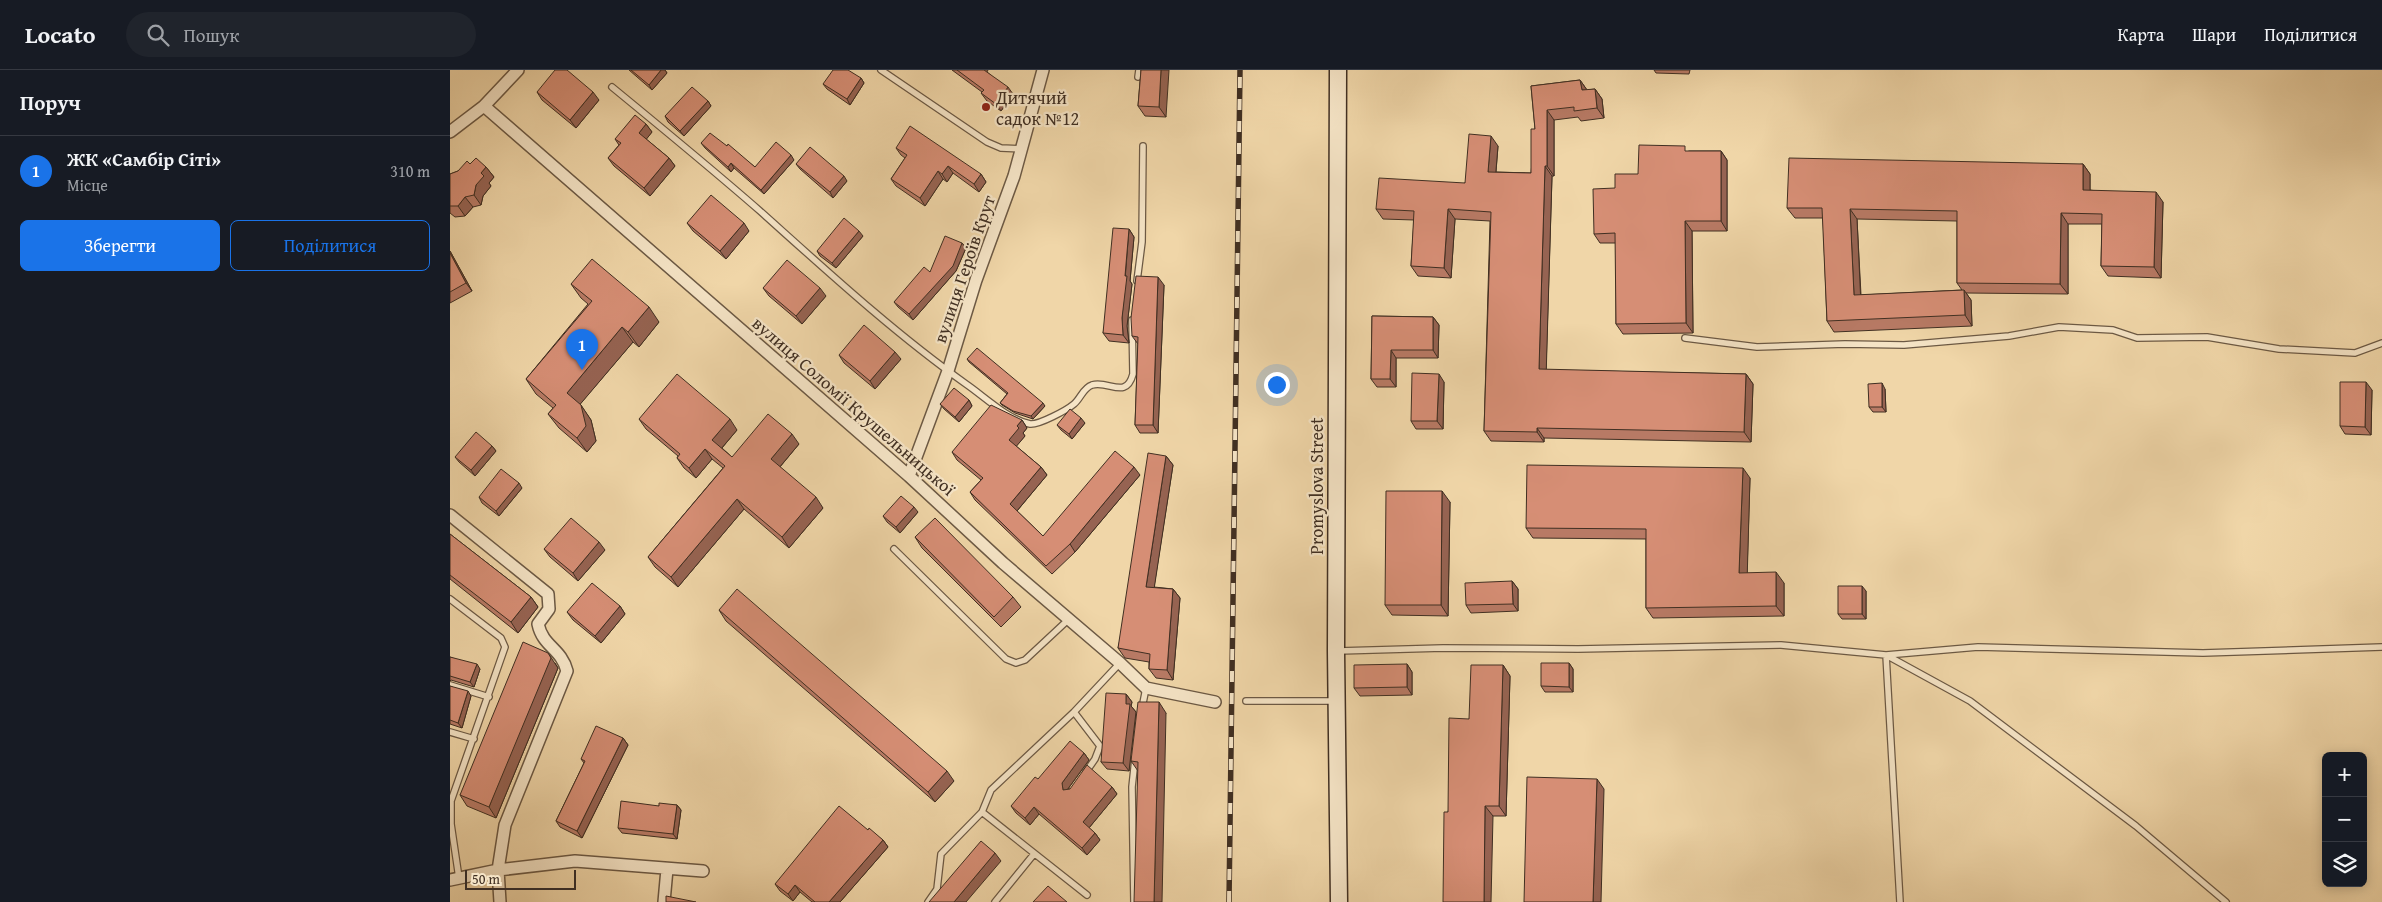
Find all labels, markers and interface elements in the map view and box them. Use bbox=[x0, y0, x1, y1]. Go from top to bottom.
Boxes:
search box bbox=[126, 12, 476, 57]
text: Locato bbox=[25, 17, 96, 52]
icon: search bbox=[144, 21, 172, 49]
text: Пошук bbox=[184, 21, 239, 49]
text: Карта bbox=[2118, 21, 2164, 48]
text: Шари bbox=[2192, 21, 2236, 48]
text: Поділитися bbox=[2264, 21, 2357, 48]
place label: Дитячий садок №12 bbox=[995, 84, 1079, 132]
text: Поруч bbox=[20, 87, 81, 118]
marker: Дитячий садок №12 bbox=[980, 101, 992, 113]
text: ЖК «Самбір Сіті» bbox=[67, 145, 221, 173]
text: 1 bbox=[32, 159, 40, 183]
text: 310 m bbox=[390, 159, 430, 183]
text: Місце bbox=[67, 173, 108, 197]
street label: вулиця Героїв Крут bbox=[926, 191, 1002, 347]
button: Зберегти bbox=[20, 220, 220, 271]
button: Поділитися bbox=[230, 220, 430, 271]
street label: вулиця Соломії Крушельницької bbox=[746, 310, 962, 502]
pin: 1 bbox=[566, 329, 598, 370]
your location bbox=[1264, 372, 1290, 398]
street label: Promyslova Street bbox=[1303, 417, 1330, 555]
map controls bbox=[2322, 752, 2367, 887]
button: + bbox=[2322, 752, 2367, 797]
button: − bbox=[2322, 797, 2367, 842]
button: layers bbox=[2322, 842, 2367, 887]
scale bar bbox=[465, 867, 576, 890]
text: 50 m bbox=[472, 869, 500, 889]

